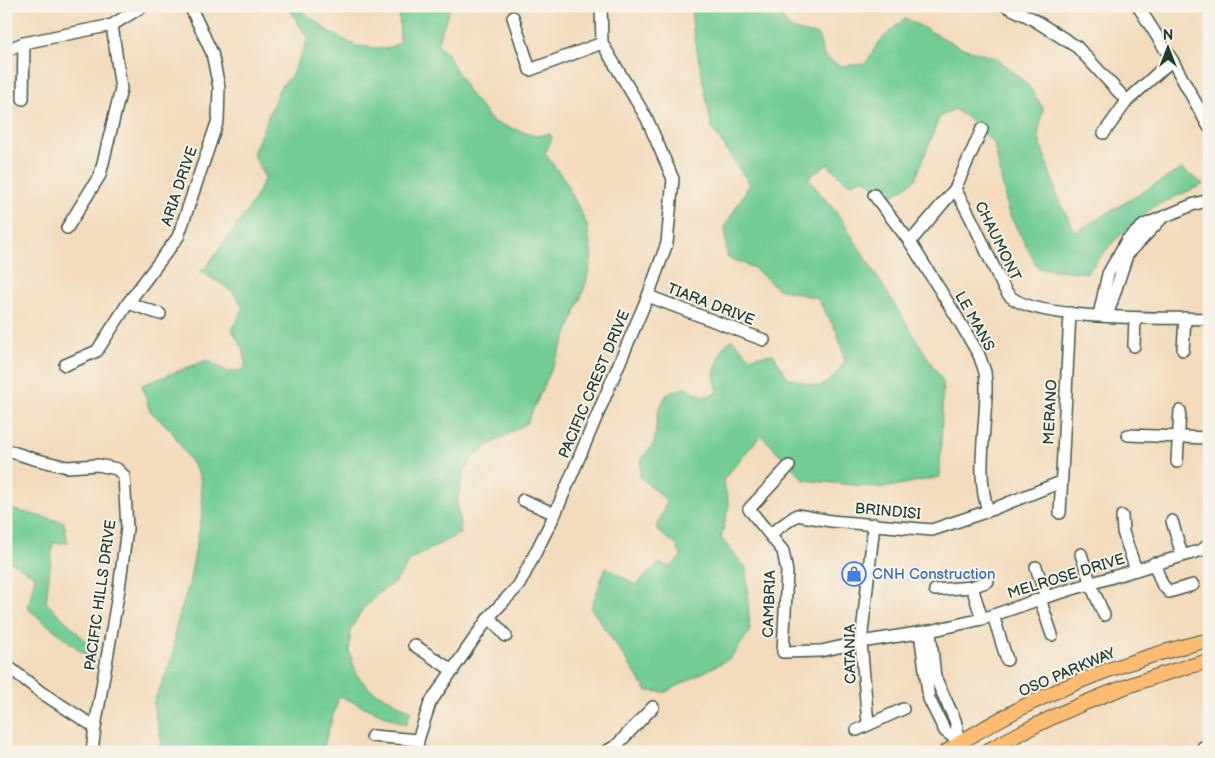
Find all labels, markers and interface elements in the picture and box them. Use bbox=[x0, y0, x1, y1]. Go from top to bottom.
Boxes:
north arrow bbox=[1142, 22, 1192, 72]
text: N bbox=[1163, 27, 1173, 44]
street label: ARIA DRIVE bbox=[157, 144, 202, 229]
street label: CHAUMONT bbox=[970, 198, 1025, 284]
street label: TIARA DRIVE bbox=[664, 279, 757, 330]
street label: LE MANS bbox=[950, 288, 999, 354]
street label: PACIFIC CREST DRIVE bbox=[555, 307, 634, 461]
street label: MERANO bbox=[1039, 379, 1062, 445]
street label: BRINDISI bbox=[854, 499, 922, 524]
street label: PACIFIC HILLS DRIVE bbox=[80, 518, 121, 672]
street label: MELROSE DRIVE bbox=[1005, 550, 1127, 603]
shop icon: CNH Construction bbox=[841, 561, 867, 587]
place label: CNH Construction bbox=[872, 565, 995, 584]
street label: CAMBRIA bbox=[759, 569, 780, 638]
street label: CATANIA bbox=[840, 623, 861, 684]
street label: OSO PARKWAY bbox=[1016, 644, 1118, 701]

